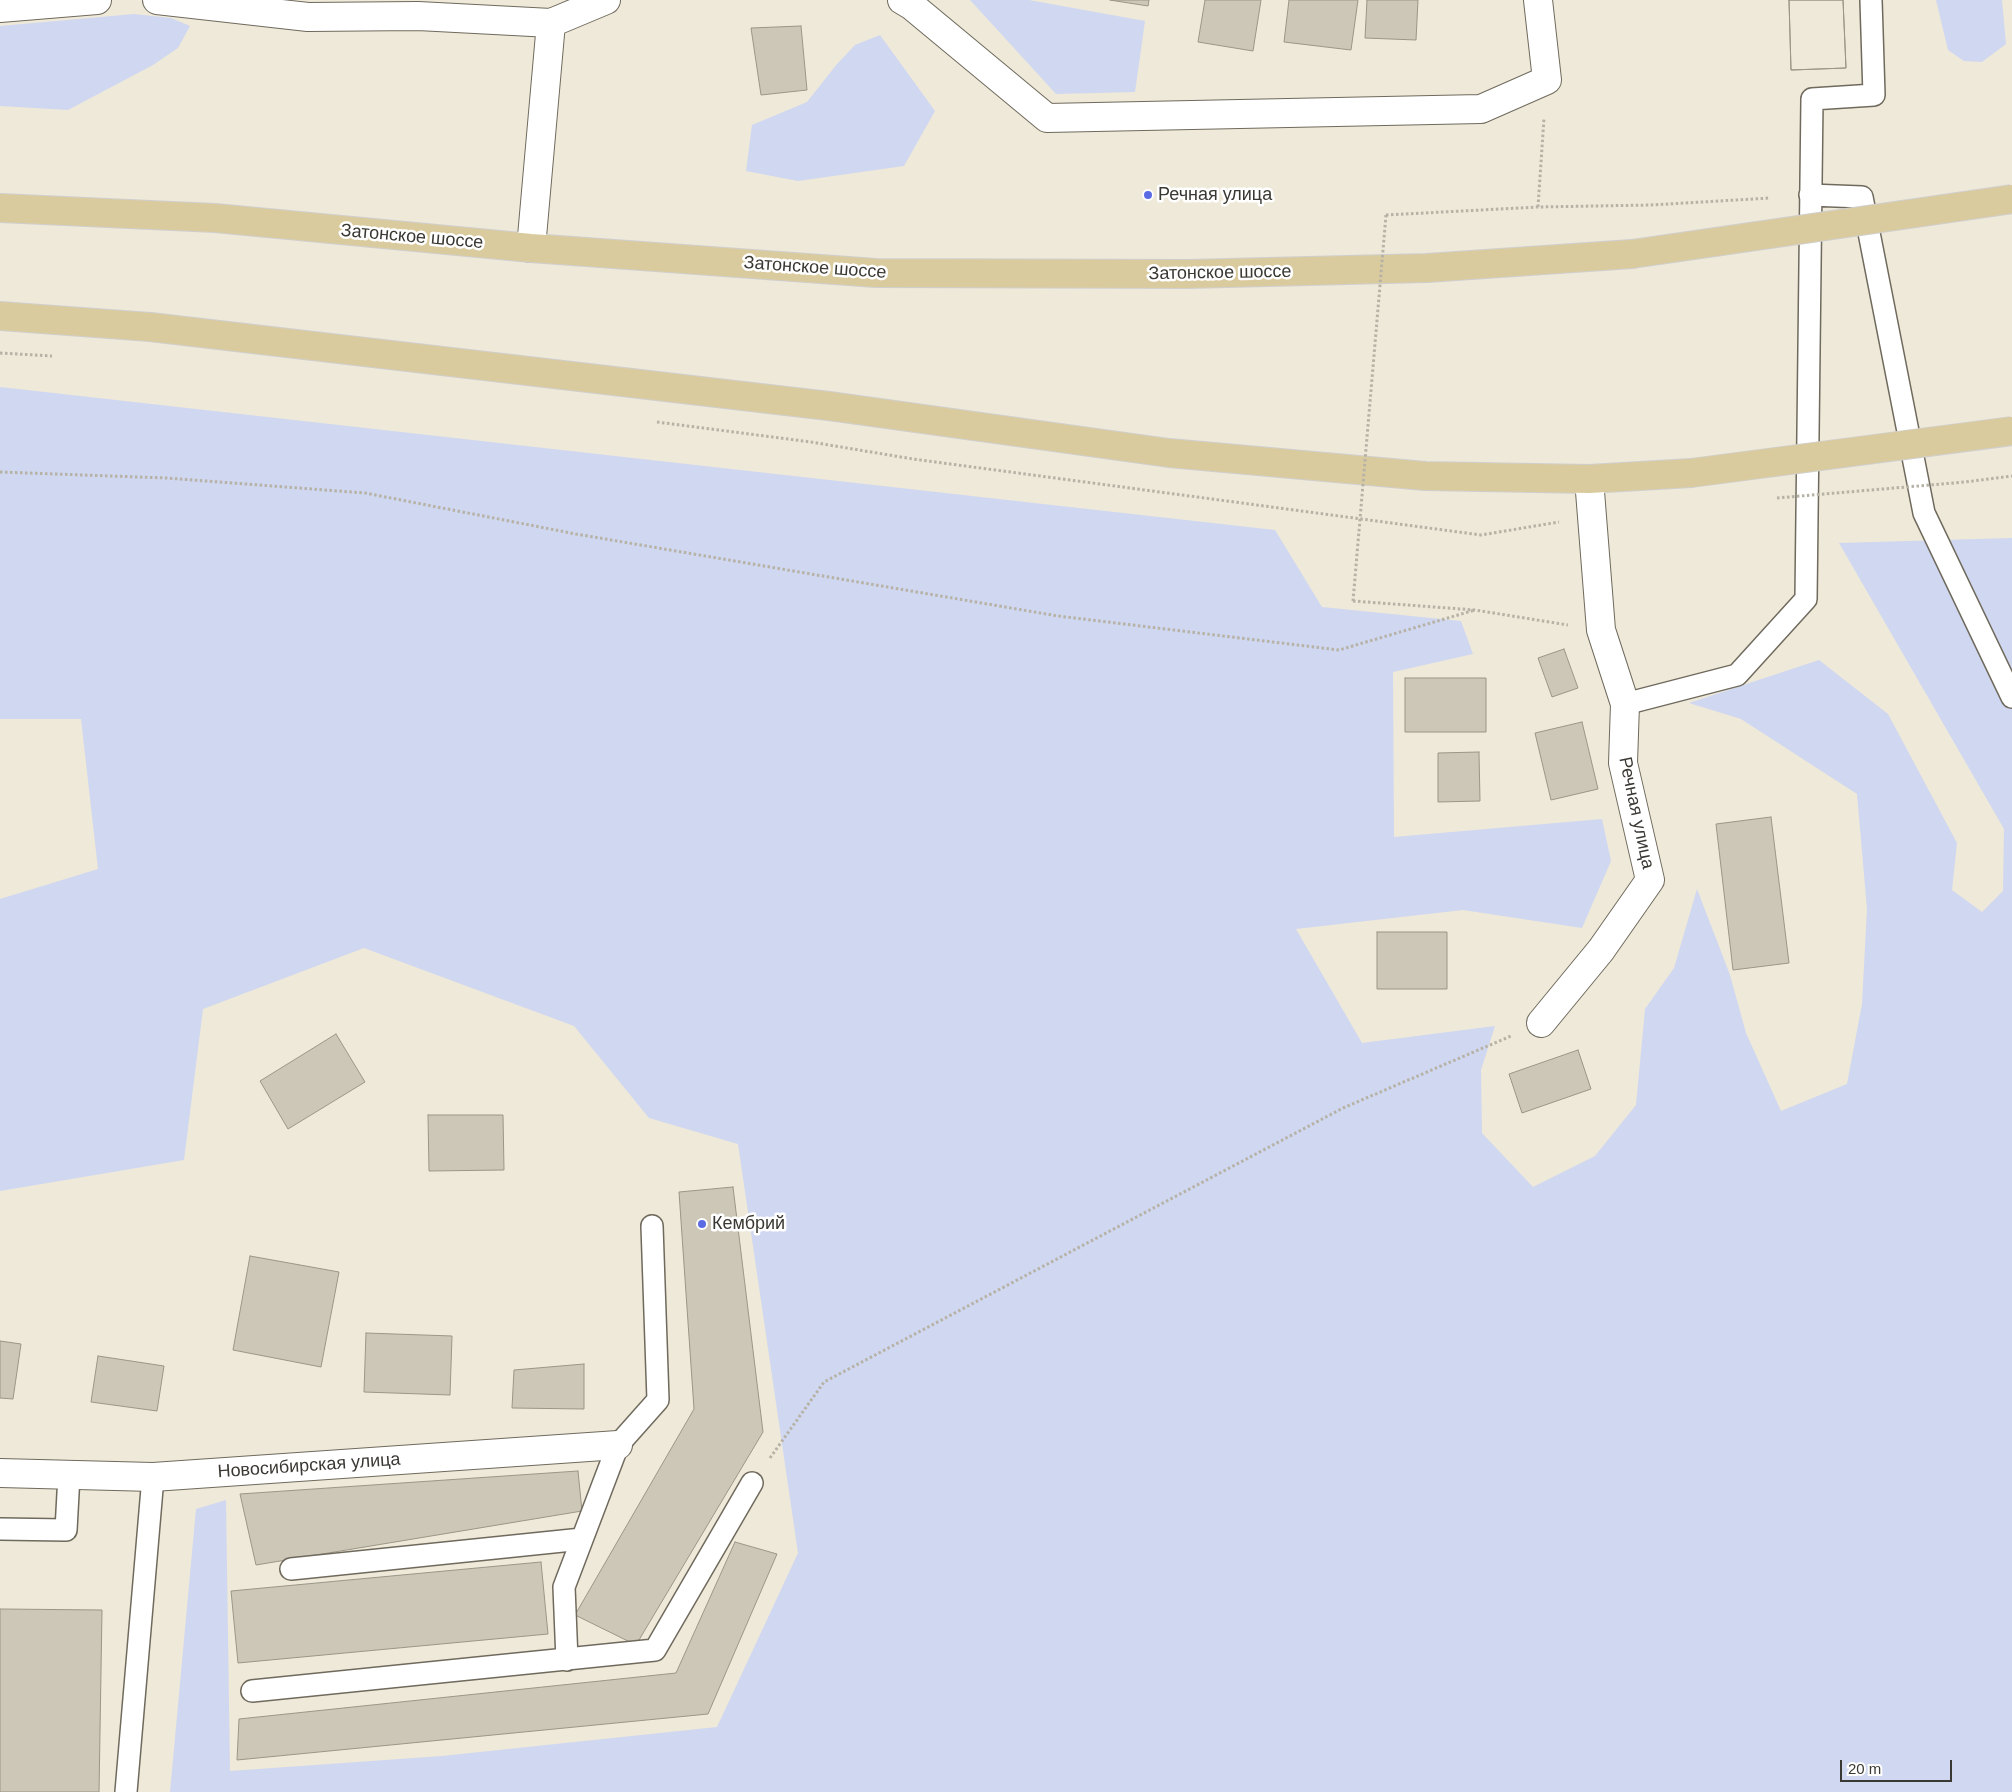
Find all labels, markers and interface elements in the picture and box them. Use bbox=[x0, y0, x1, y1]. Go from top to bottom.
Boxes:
place label: Речная улица bbox=[1158, 184, 1272, 206]
marker: Речная улица bbox=[1142, 189, 1154, 201]
street label: Затонское шоссе bbox=[340, 220, 484, 254]
street label: Затонское шоссе bbox=[743, 252, 887, 284]
street label: Затонское шоссе bbox=[1148, 261, 1292, 285]
street label: Речная улица bbox=[1614, 755, 1658, 871]
place label: Кембрий bbox=[712, 1213, 785, 1235]
marker: Кембрий bbox=[696, 1218, 708, 1230]
street label: Новосибирская улица bbox=[217, 1449, 401, 1483]
scale bar bbox=[1842, 1750, 1954, 1782]
text: 20 m bbox=[1848, 1760, 1881, 1777]

